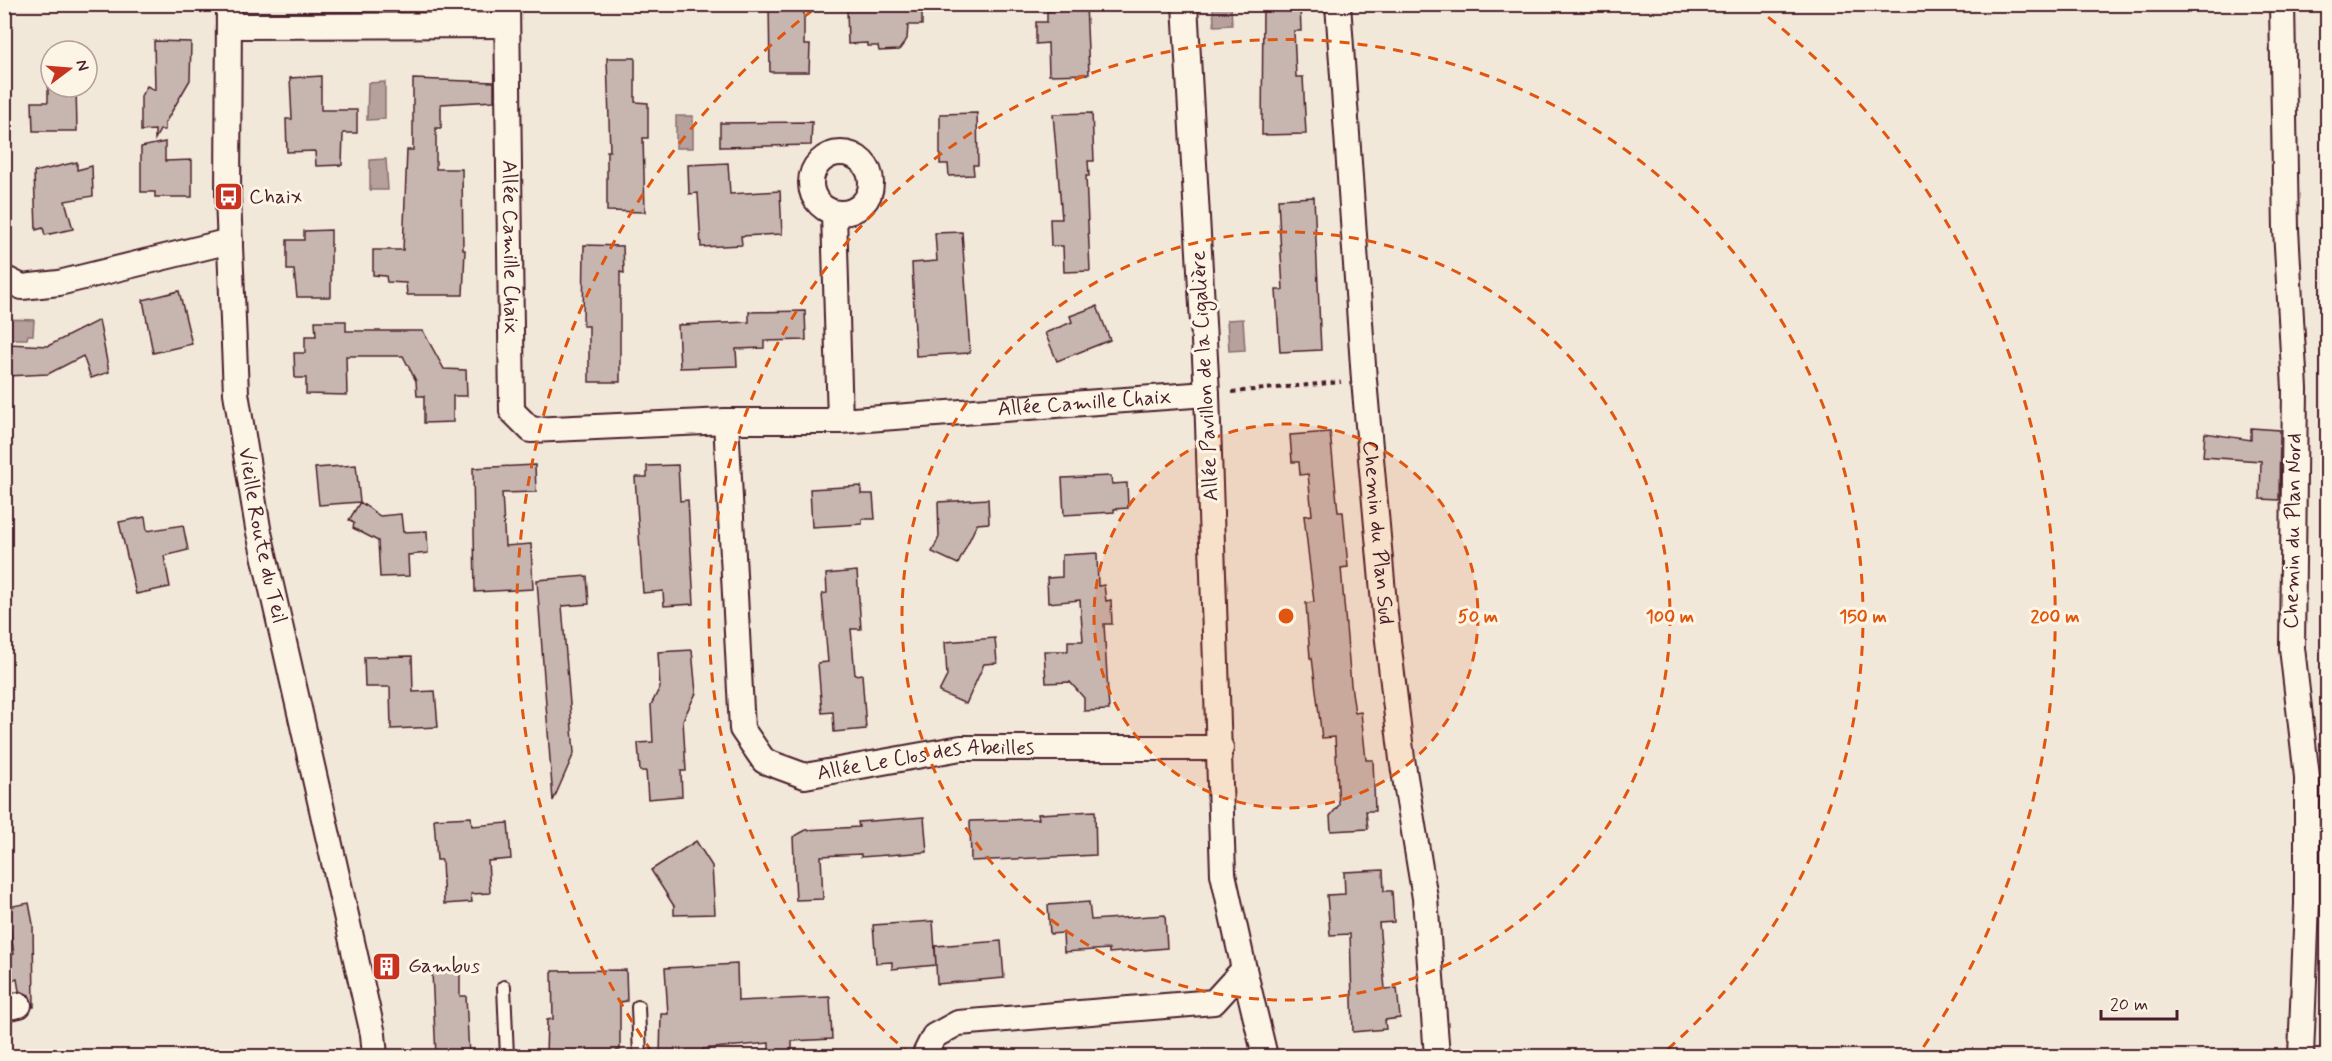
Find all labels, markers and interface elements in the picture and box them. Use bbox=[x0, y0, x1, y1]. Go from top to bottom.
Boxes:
north arrow bbox=[39, 39, 99, 99]
text: N bbox=[70, 57, 94, 73]
street label: Allée Camille Chaix bbox=[495, 160, 525, 334]
bus stop icon: Chaix bbox=[212, 181, 244, 213]
place label: Chaix bbox=[249, 183, 303, 211]
street label: Allée Pavillon de la Cigalière bbox=[1184, 250, 1227, 502]
street label: Allée Camille Chaix bbox=[996, 383, 1172, 423]
street label: Chemin du Plan Nord bbox=[2277, 433, 2309, 629]
street label: Chemin du Plan Sud bbox=[1355, 439, 1400, 626]
street label: Vieille Route du Teil bbox=[231, 445, 293, 626]
text: 50 m bbox=[1458, 605, 1498, 629]
text: 100 m bbox=[1646, 605, 1694, 629]
text: 150 m bbox=[1839, 605, 1887, 629]
text: 200 m bbox=[2030, 605, 2080, 629]
centre of rings bbox=[1276, 606, 1296, 626]
street label: Allée Le Clos des Abeilles bbox=[815, 734, 1034, 788]
building icon: Gambus bbox=[371, 950, 403, 982]
place label: Gambus bbox=[408, 952, 480, 980]
scale bar bbox=[2101, 983, 2178, 1021]
text: 20 m bbox=[2110, 993, 2148, 1017]

